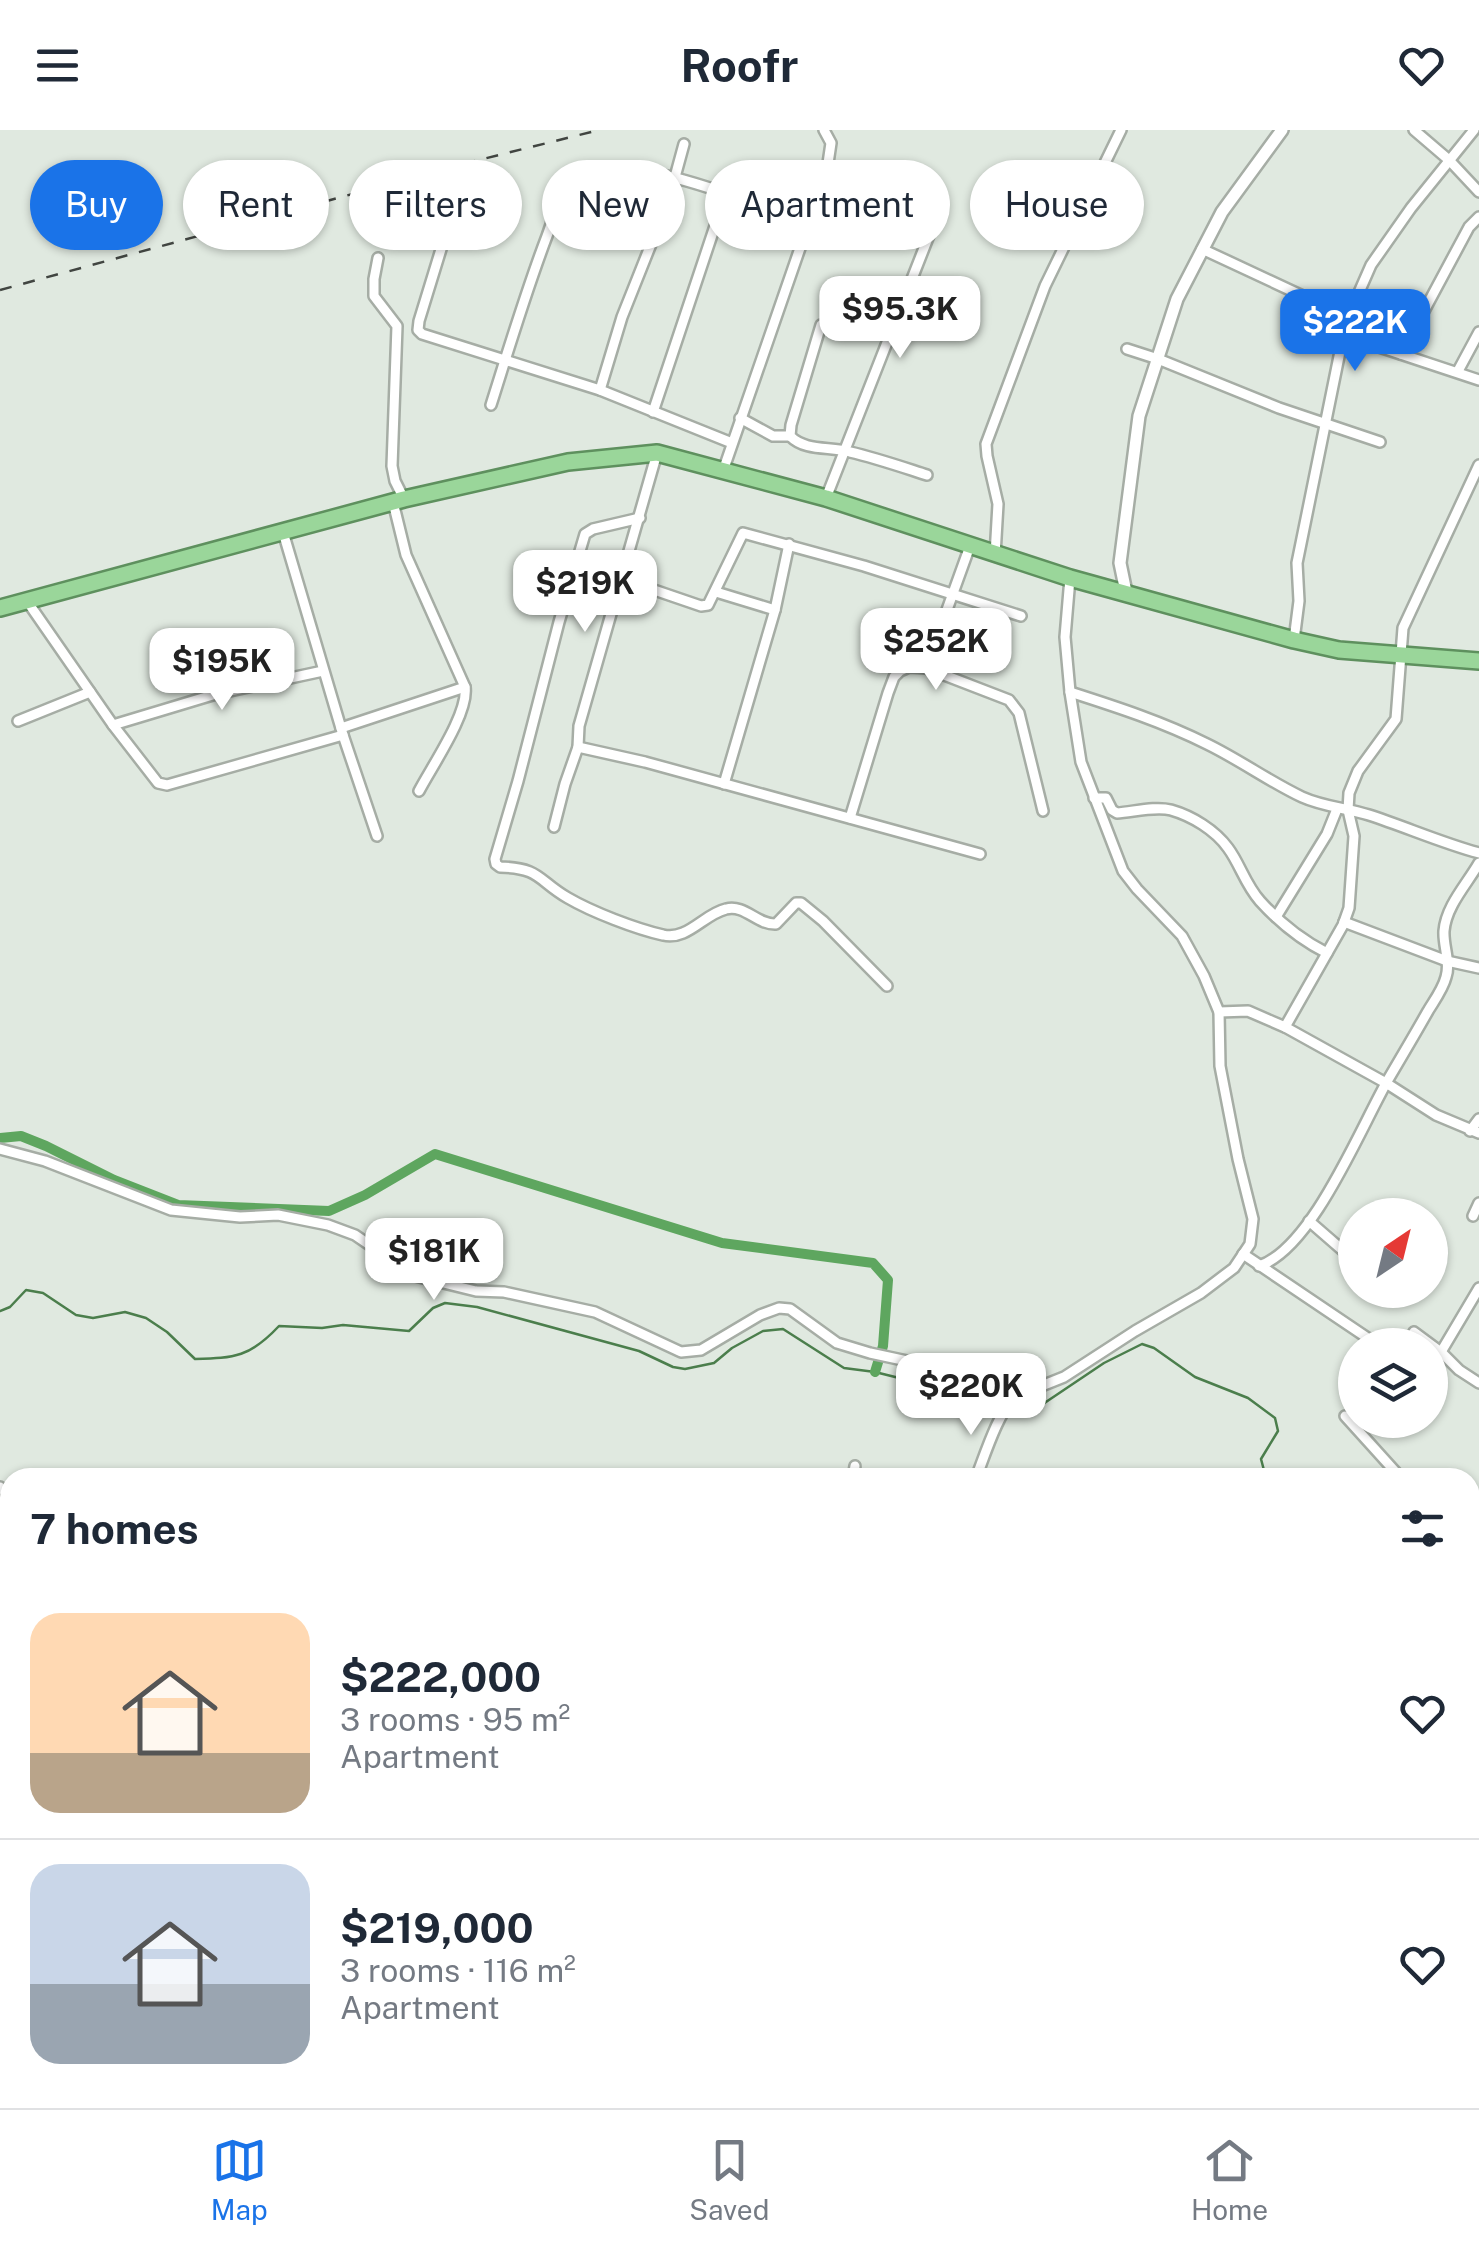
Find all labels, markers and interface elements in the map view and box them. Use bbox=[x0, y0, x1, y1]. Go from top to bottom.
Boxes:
icon: menu bbox=[30, 38, 85, 93]
icon: heart bbox=[1394, 38, 1449, 93]
text: Roofr bbox=[680, 39, 799, 92]
chip: Buy bbox=[30, 160, 163, 250]
chip: Rent bbox=[183, 160, 329, 250]
chip: Filters bbox=[349, 160, 522, 250]
chip: New bbox=[542, 160, 685, 250]
chip: Apartment bbox=[705, 160, 950, 250]
chip: House bbox=[970, 160, 1144, 250]
pin: $95.3K bbox=[819, 276, 981, 361]
pin: $222K bbox=[1285, 289, 1425, 374]
text: $95.3K bbox=[841, 290, 959, 327]
text: $222K bbox=[1302, 303, 1408, 340]
pin: $219K bbox=[515, 550, 655, 635]
text: $219K bbox=[535, 564, 635, 601]
pin: $252K bbox=[866, 608, 1006, 693]
text: $252K bbox=[883, 622, 989, 659]
pin: $195K bbox=[152, 628, 292, 713]
text: $195K bbox=[171, 642, 273, 679]
north arrow bbox=[1338, 1198, 1448, 1308]
map controls bbox=[1338, 1198, 1448, 1438]
pin: $181K bbox=[364, 1218, 504, 1303]
text: $181K bbox=[387, 1232, 481, 1269]
button: layers bbox=[1338, 1328, 1448, 1438]
pin: $220K bbox=[901, 1353, 1041, 1438]
text: $220K bbox=[918, 1367, 1024, 1404]
icon: filters bbox=[1395, 1501, 1450, 1556]
text: 7 homes bbox=[30, 1504, 199, 1553]
text: $222,000 bbox=[340, 1652, 541, 1701]
icon: home bbox=[110, 1653, 230, 1773]
icon: heart bbox=[1395, 1686, 1450, 1741]
text: 3 rooms · 95 m² bbox=[340, 1701, 570, 1738]
text: Apartment bbox=[340, 1738, 500, 1775]
text: $219,000 bbox=[340, 1903, 533, 1952]
icon: home bbox=[110, 1904, 230, 2024]
icon: heart bbox=[1395, 1937, 1450, 1992]
text: 3 rooms · 116 m² bbox=[340, 1952, 576, 1989]
text: Apartment bbox=[340, 1989, 500, 2026]
tab: Map bbox=[211, 2133, 268, 2226]
tab: Saved bbox=[689, 2133, 769, 2226]
tab: Home bbox=[1191, 2133, 1268, 2226]

